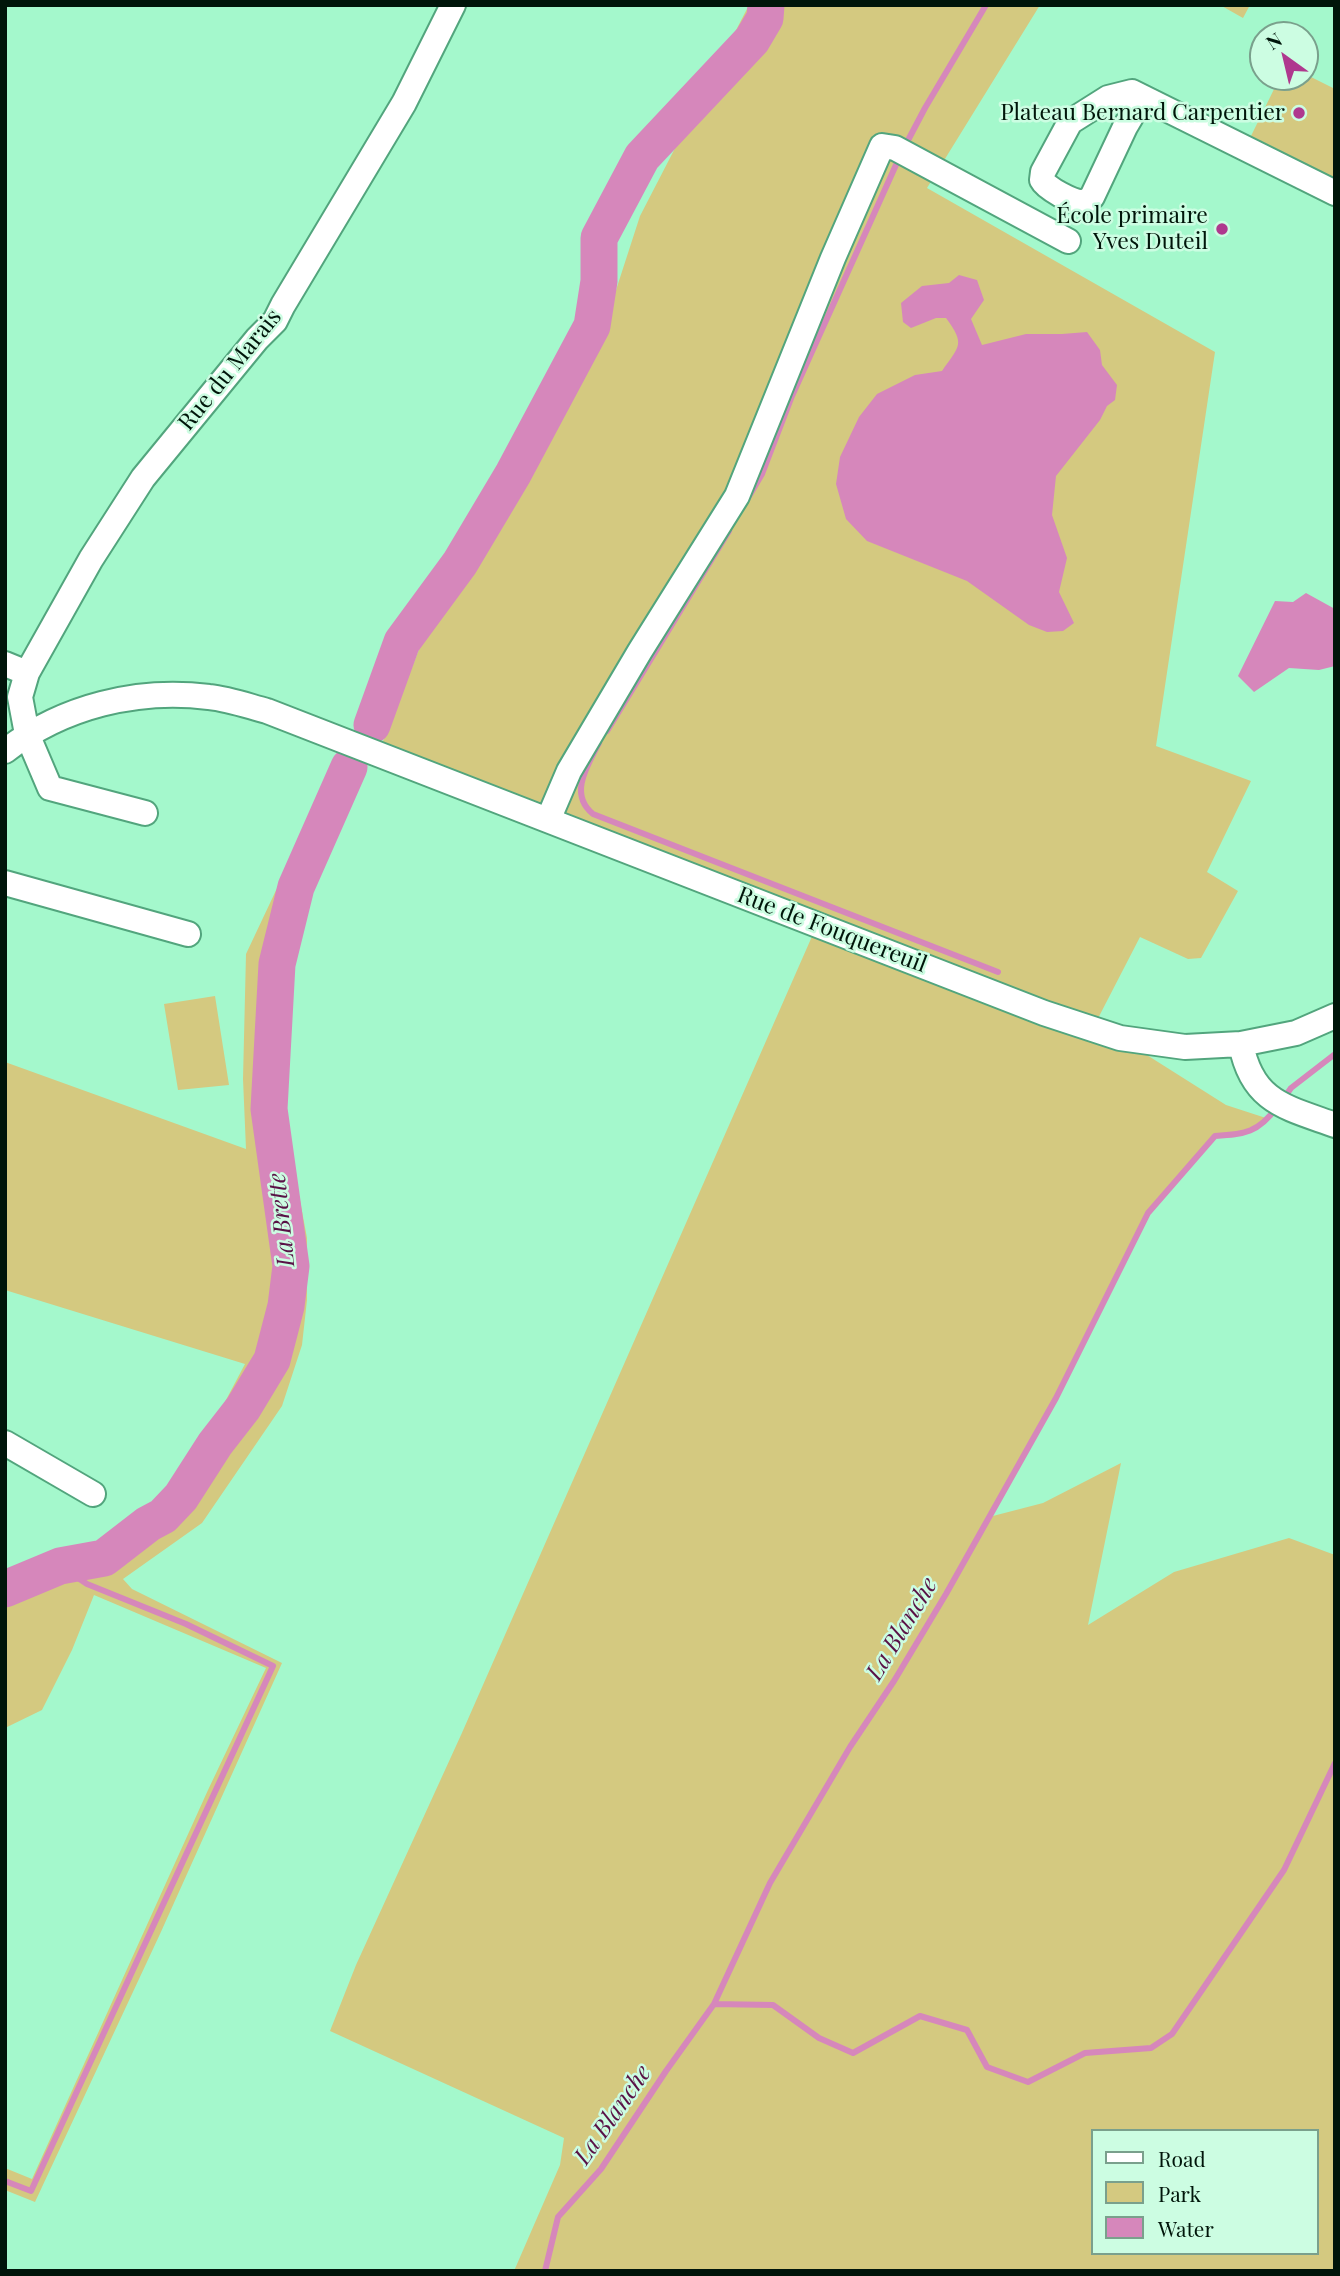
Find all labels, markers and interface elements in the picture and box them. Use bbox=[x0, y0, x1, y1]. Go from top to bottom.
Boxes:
north arrow bbox=[1249, 21, 1319, 91]
text: N bbox=[1260, 26, 1286, 55]
place label: Plateau Bernard Carpentier bbox=[1000, 99, 1285, 127]
marker: Plateau Bernard Carpentier bbox=[1291, 105, 1307, 121]
place label: École primaire Yves Duteil bbox=[1056, 202, 1208, 256]
marker: École primaire Yves Duteil bbox=[1214, 221, 1230, 237]
street label: Rue du Marais bbox=[173, 304, 287, 436]
street label: Rue de Fouquereuil bbox=[733, 881, 931, 979]
water label: La Brette bbox=[263, 1172, 301, 1268]
water label: La Blanche bbox=[860, 1573, 944, 1685]
water label: La Blanche bbox=[568, 2060, 658, 2170]
legend bbox=[1092, 2129, 1319, 2255]
text: Road bbox=[1158, 2144, 1206, 2172]
text: Park bbox=[1158, 2179, 1201, 2207]
text: Water bbox=[1158, 2214, 1214, 2242]

